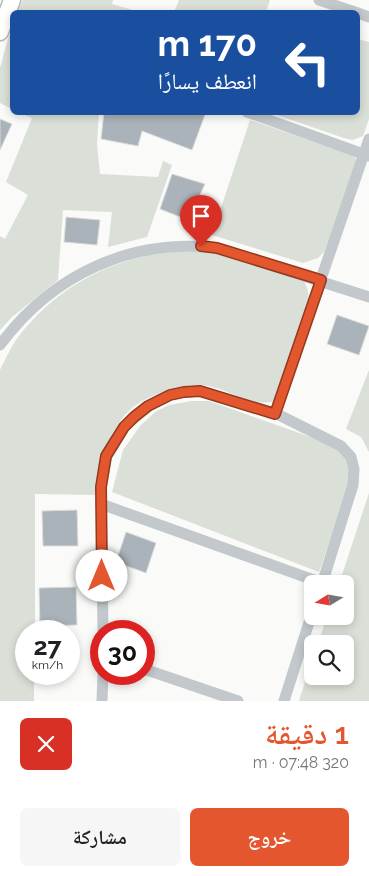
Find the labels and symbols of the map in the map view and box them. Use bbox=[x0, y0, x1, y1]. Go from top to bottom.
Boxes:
pin bbox=[180, 195, 222, 246]
position arrow bbox=[75, 549, 127, 601]
north arrow bbox=[304, 575, 354, 625]
speed limit sign: 30 bbox=[90, 620, 155, 685]

